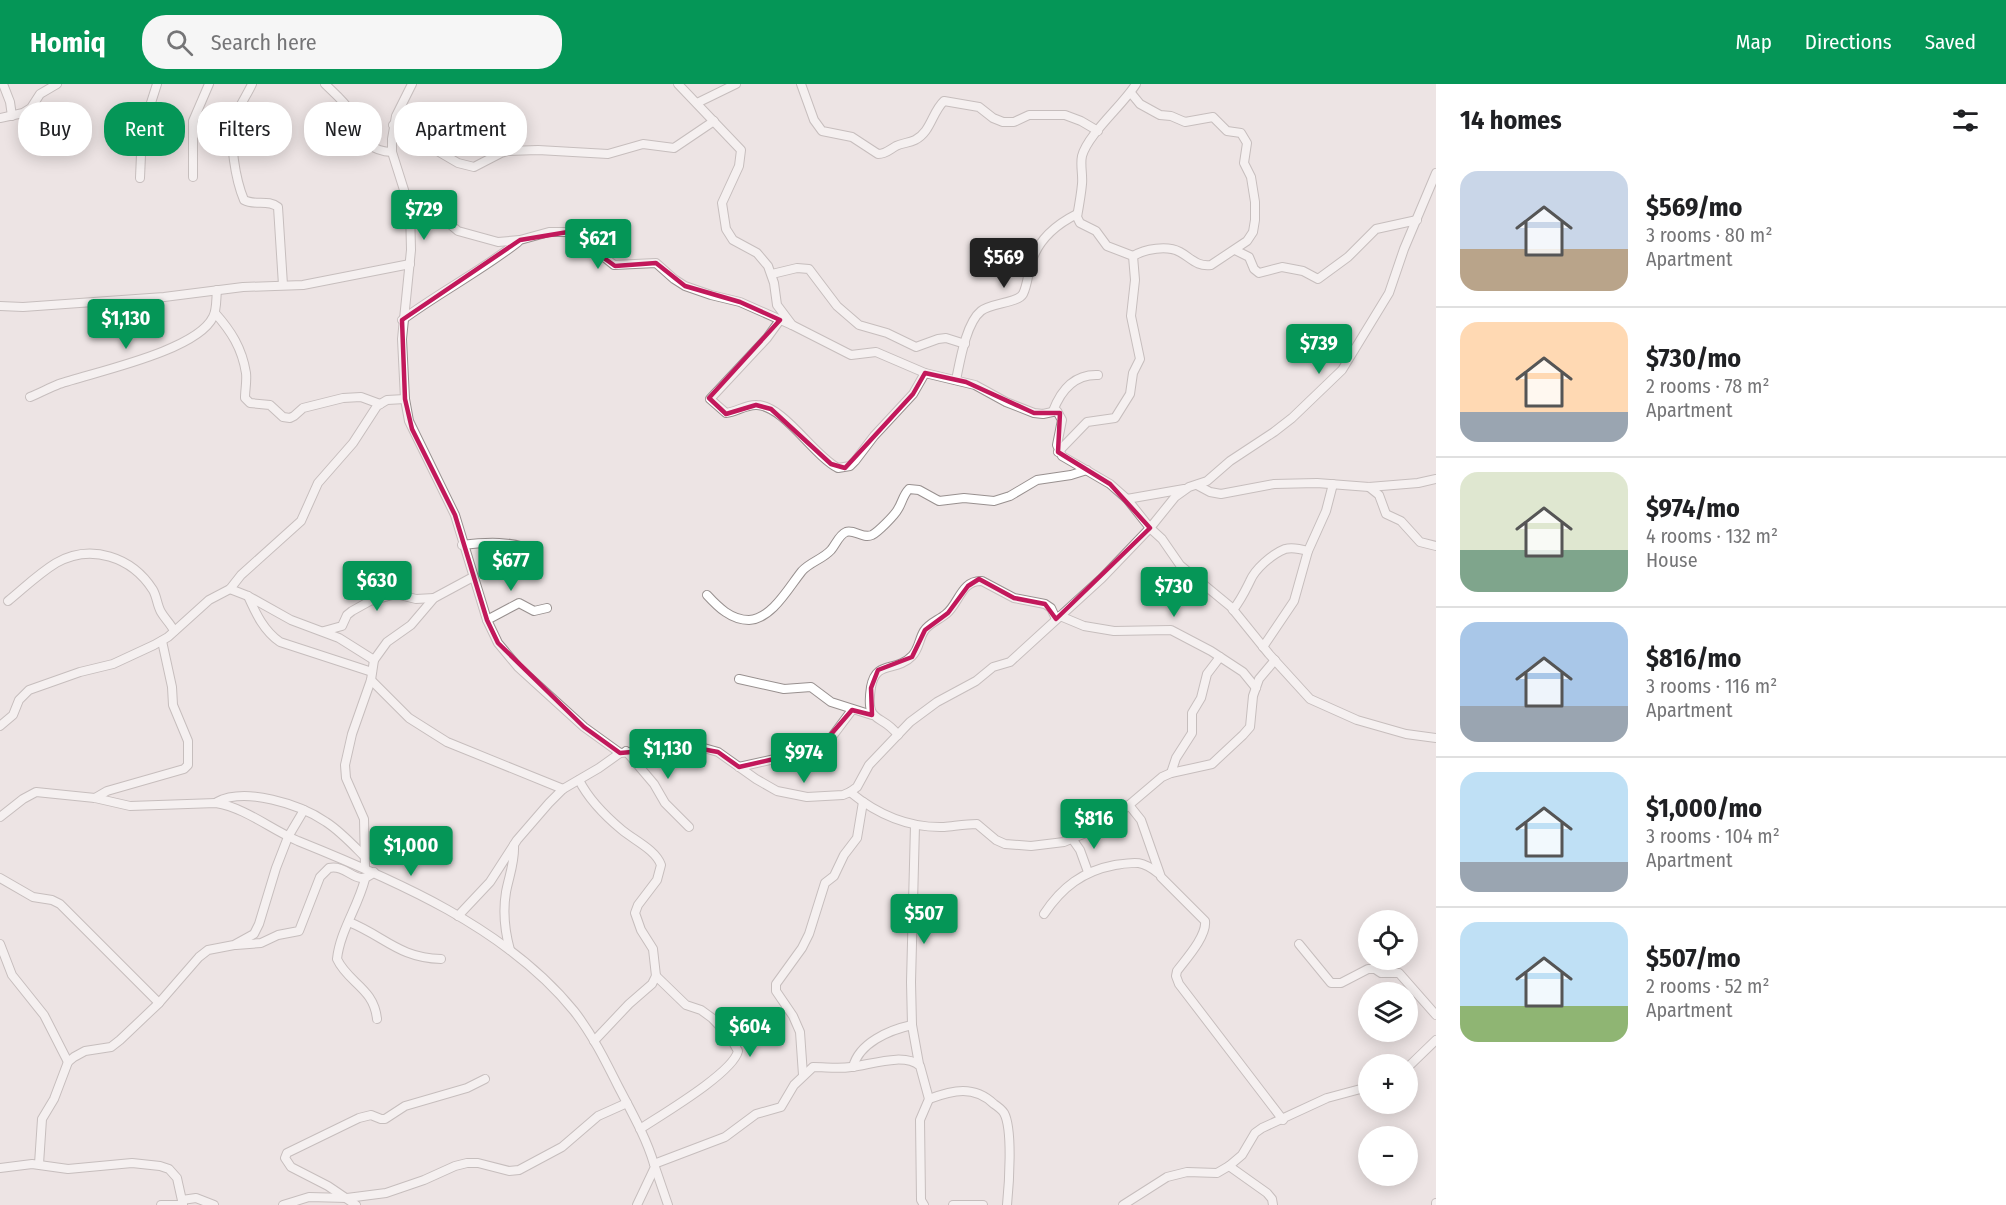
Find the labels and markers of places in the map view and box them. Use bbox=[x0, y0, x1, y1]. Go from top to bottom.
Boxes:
pin: $729 bbox=[388, 190, 460, 241]
pin: $621 bbox=[562, 219, 634, 270]
pin: $569 bbox=[968, 238, 1040, 289]
pin: $1,130 bbox=[77, 299, 175, 350]
pin: $739 bbox=[1283, 324, 1355, 375]
pin: $677 bbox=[475, 541, 547, 592]
pin: $630 bbox=[341, 561, 413, 612]
pin: $730 bbox=[1138, 567, 1210, 618]
pin: $1,130 bbox=[619, 729, 717, 780]
pin: $974 bbox=[768, 733, 840, 784]
pin: $816 bbox=[1058, 799, 1130, 850]
pin: $1,000 bbox=[362, 826, 460, 877]
pin: $507 bbox=[888, 894, 960, 945]
pin: $604 bbox=[714, 1007, 786, 1058]

